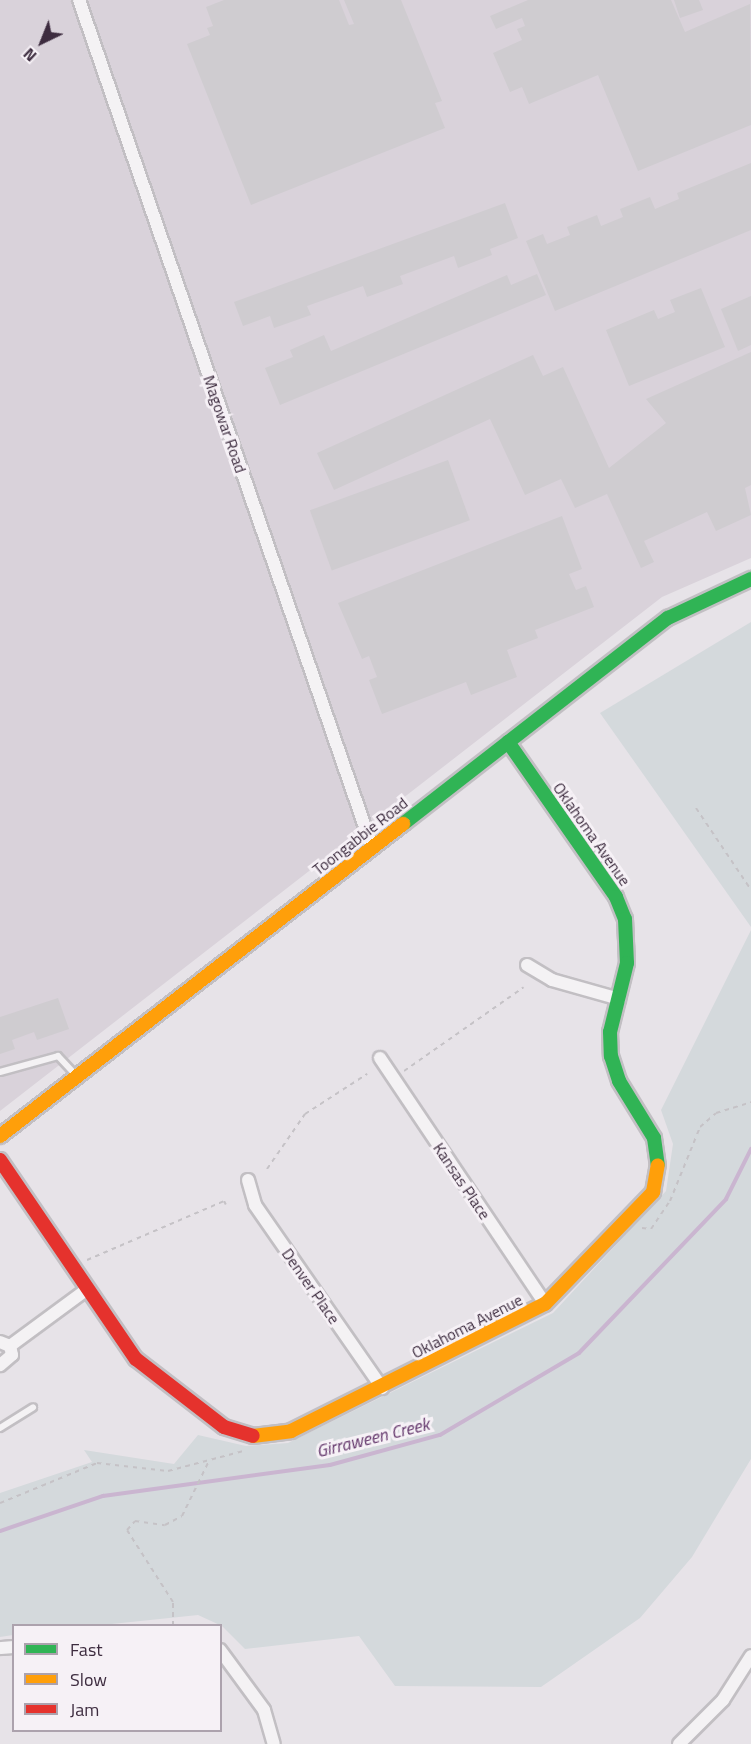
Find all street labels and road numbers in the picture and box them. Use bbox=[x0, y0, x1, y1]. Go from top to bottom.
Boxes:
street label: Magowar Road bbox=[199, 373, 251, 475]
street label: Oklahoma Avenue bbox=[549, 779, 635, 889]
street label: Toongabbie Road bbox=[309, 793, 411, 879]
street label: Kansas Place bbox=[429, 1139, 495, 1223]
street label: Denver Place bbox=[278, 1245, 344, 1327]
street label: Oklahoma Avenue bbox=[408, 1290, 526, 1362]

